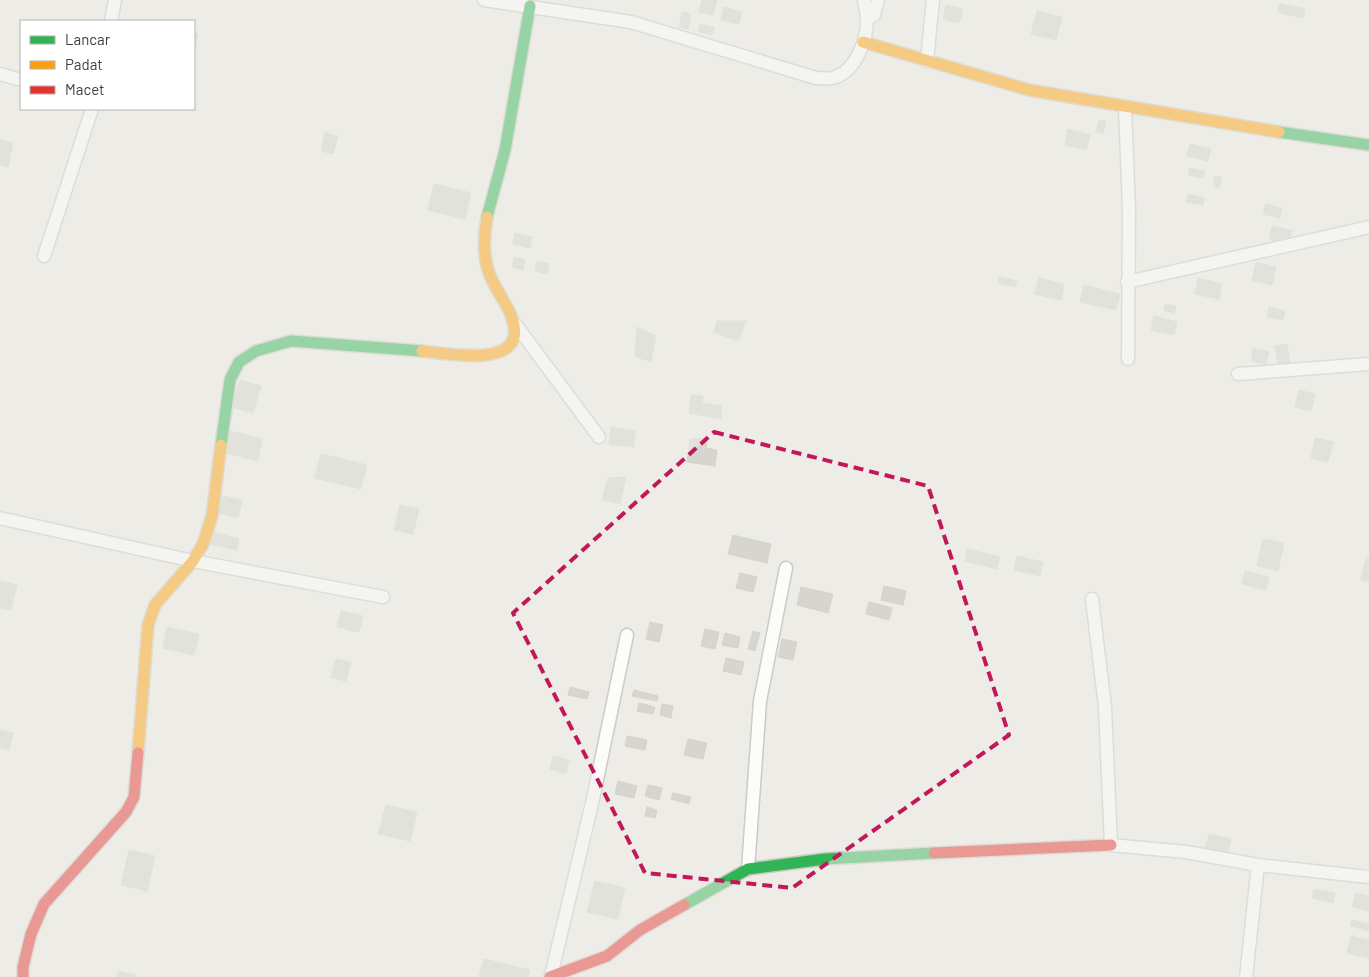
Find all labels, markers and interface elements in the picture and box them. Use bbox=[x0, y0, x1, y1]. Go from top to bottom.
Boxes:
legend bbox=[20, 20, 195, 110]
text: Lancar bbox=[65, 30, 111, 48]
text: Padat bbox=[65, 55, 103, 73]
text: Macet bbox=[65, 80, 105, 98]

